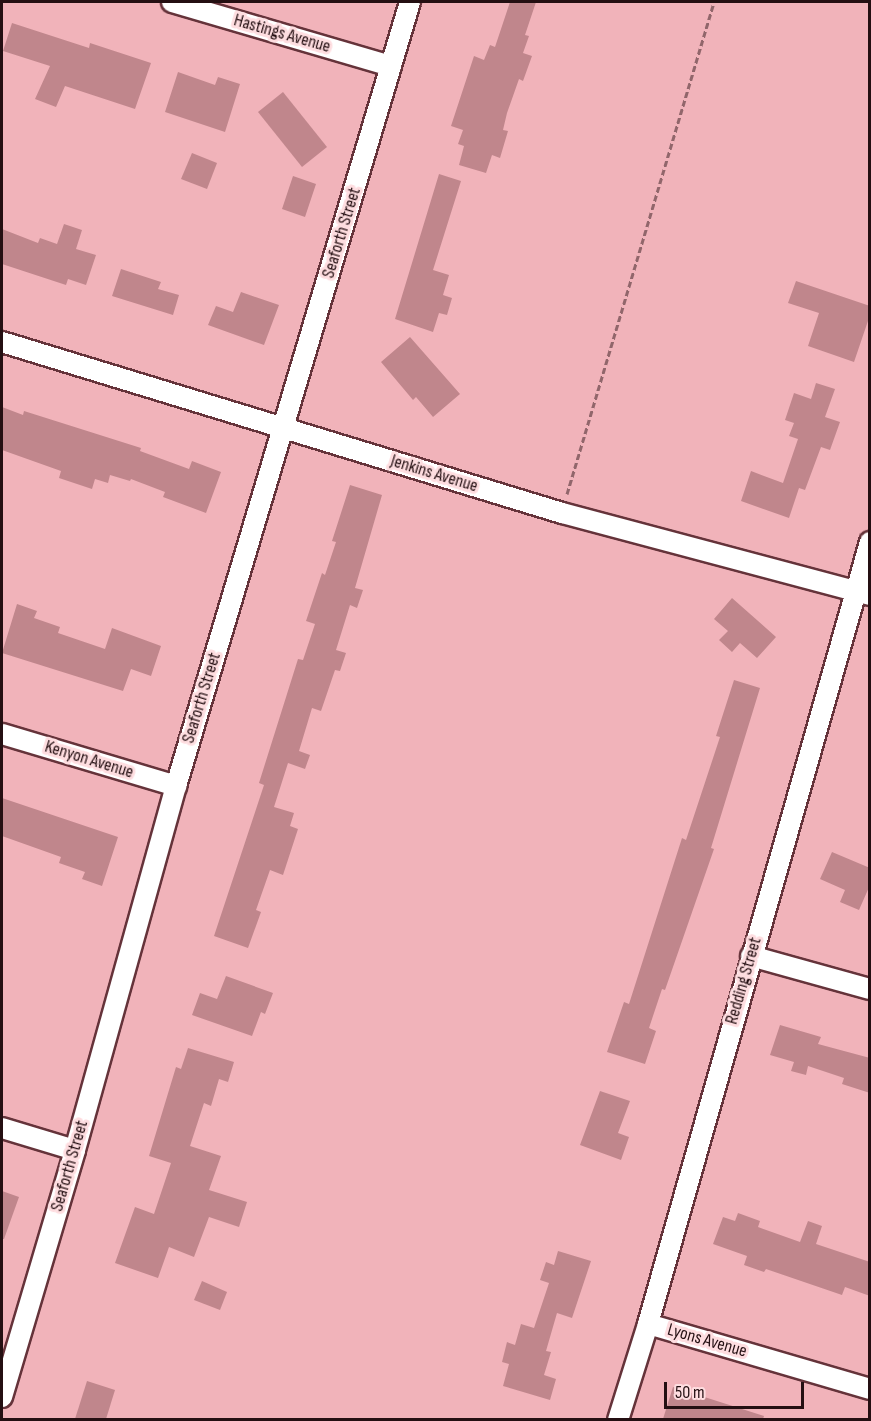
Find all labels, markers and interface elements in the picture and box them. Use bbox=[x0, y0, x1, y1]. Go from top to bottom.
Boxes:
street label: Hastings Avenue bbox=[231, 10, 333, 58]
street label: Seaforth Street bbox=[318, 185, 366, 281]
street label: Jenkins Avenue bbox=[388, 451, 480, 497]
street label: Seaforth Street bbox=[178, 650, 226, 746]
street label: Kenyon Avenue bbox=[42, 736, 136, 784]
street label: Redding Street bbox=[721, 935, 767, 1027]
street label: Seaforth Street bbox=[47, 1118, 93, 1214]
street label: Lyons Avenue bbox=[665, 1319, 749, 1363]
scale bar bbox=[667, 1370, 806, 1408]
text: 50 m bbox=[675, 1382, 705, 1403]

